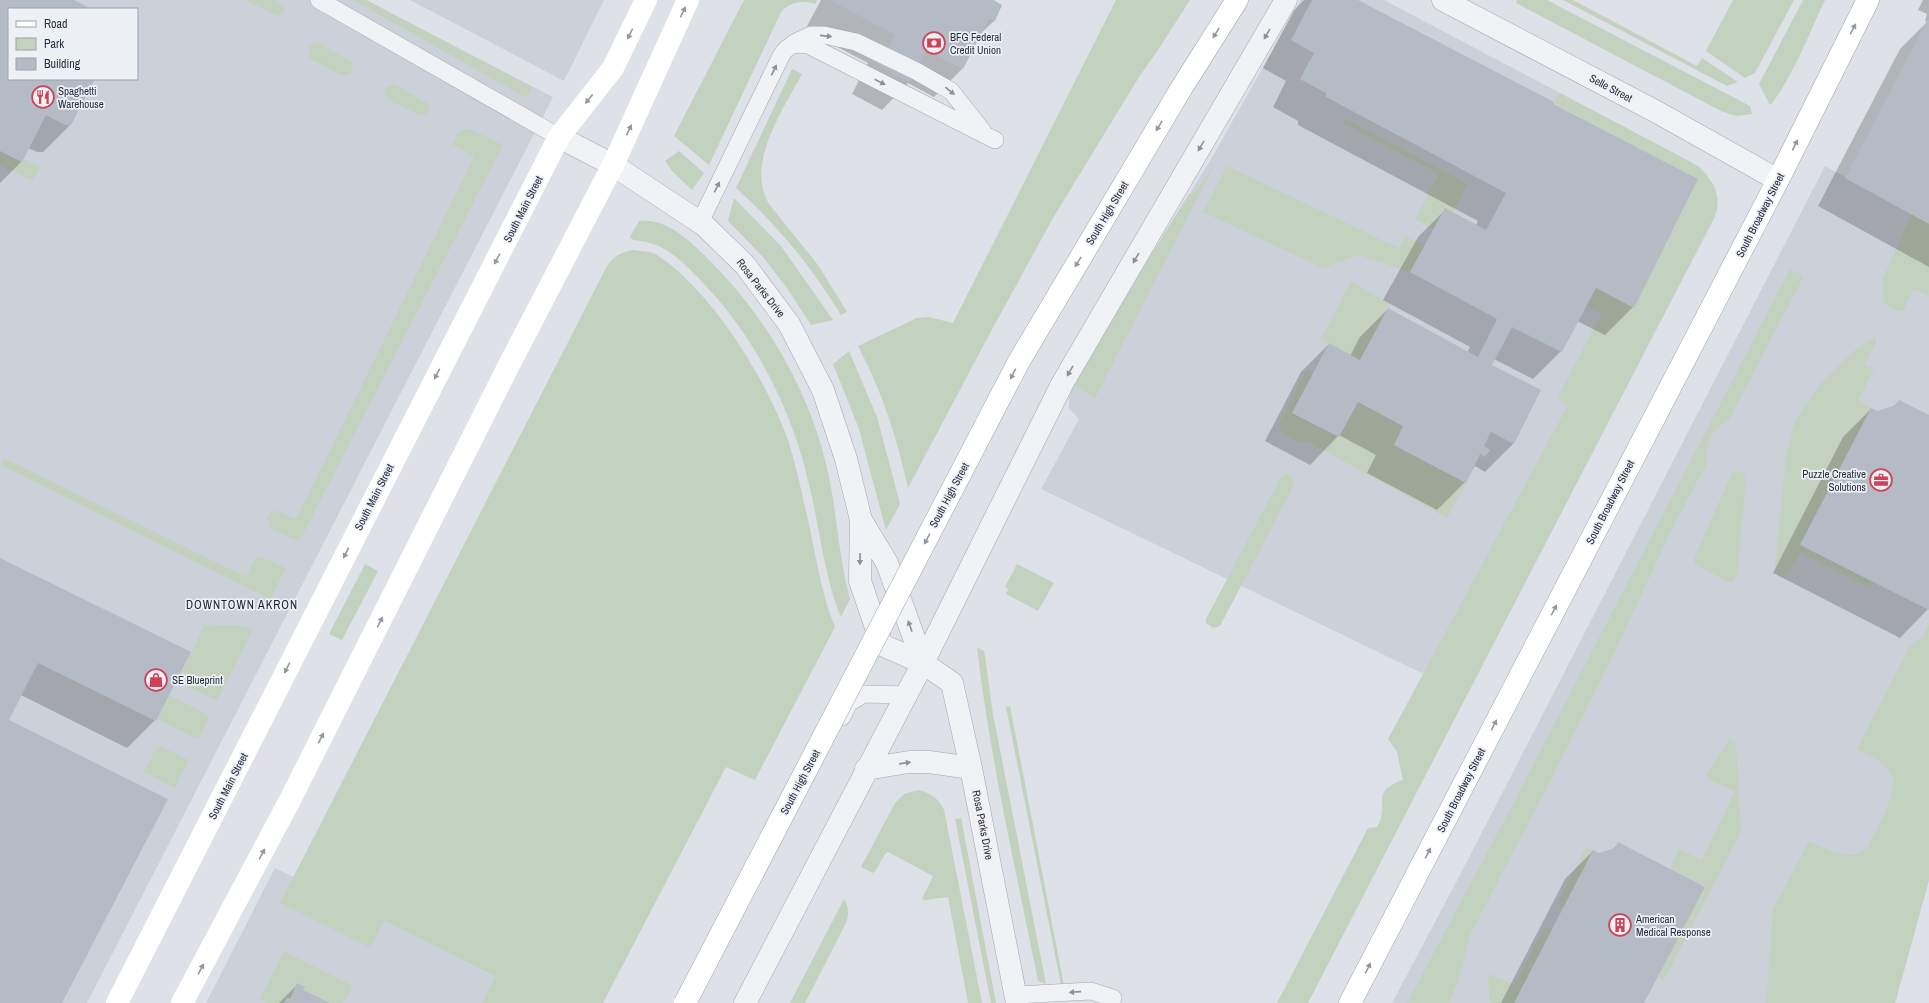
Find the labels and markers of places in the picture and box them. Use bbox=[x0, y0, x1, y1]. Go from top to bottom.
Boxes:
bank icon: BFG Federal Credit Union bbox=[921, 30, 947, 56]
place label: BFG Federal Credit Union bbox=[950, 30, 1001, 57]
restaurant icon: Spaghetti Warehouse bbox=[30, 84, 56, 110]
place label: Spaghetti Warehouse bbox=[58, 84, 104, 111]
place label: Puzzle Creative Solutions bbox=[1802, 467, 1866, 494]
office icon: Puzzle Creative Solutions bbox=[1868, 467, 1894, 493]
shop icon: SE Blueprint bbox=[143, 667, 169, 693]
place label: SE Blueprint bbox=[172, 673, 223, 687]
building icon: American Medical Response bbox=[1607, 912, 1633, 938]
place label: American Medical Response bbox=[1635, 912, 1711, 939]

